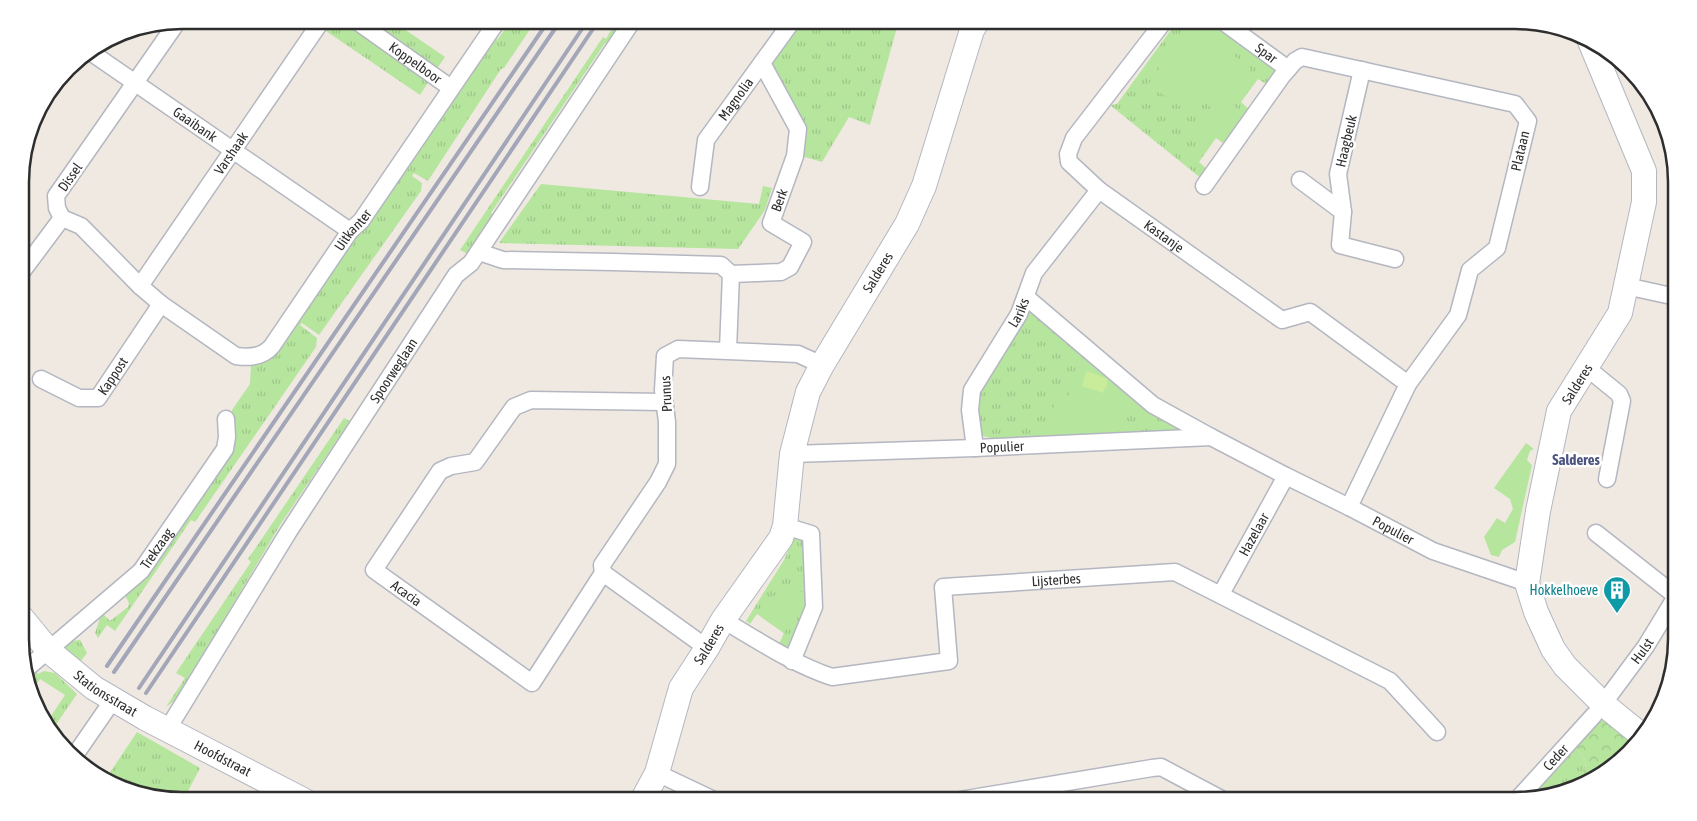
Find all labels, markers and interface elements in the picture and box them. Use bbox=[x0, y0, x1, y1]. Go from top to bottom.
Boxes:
street label: Koppelboor bbox=[386, 39, 445, 87]
street label: Spar bbox=[1252, 40, 1281, 67]
street label: Magnolia bbox=[715, 75, 757, 123]
street label: Gaaibank bbox=[170, 104, 220, 145]
street label: Haagbeuk bbox=[1332, 113, 1360, 169]
street label: Varshaak bbox=[211, 129, 251, 177]
street label: Plataan bbox=[1508, 129, 1532, 173]
street label: Dissel bbox=[55, 159, 86, 194]
street label: Berk bbox=[768, 186, 791, 214]
street label: Uitkanter bbox=[331, 205, 375, 254]
street label: Kastanje bbox=[1141, 217, 1187, 256]
street label: Salderes bbox=[859, 249, 896, 296]
street label: Lariks bbox=[1005, 296, 1032, 330]
street label: Spoorweglaan bbox=[367, 335, 421, 406]
street label: Kappost bbox=[94, 354, 131, 398]
street label: Salderes bbox=[1558, 361, 1596, 407]
street label: Prunus bbox=[657, 375, 675, 413]
street label: Populier bbox=[979, 438, 1025, 456]
district label: Salderes bbox=[1552, 451, 1600, 468]
street label: Hazelaar bbox=[1236, 509, 1273, 559]
street label: Populier bbox=[1370, 513, 1417, 548]
street label: Trekzaag bbox=[137, 525, 176, 572]
street label: Lijsterbes bbox=[1031, 570, 1081, 589]
building icon: Hokkelhoeve bbox=[1602, 575, 1632, 614]
street label: Acacia bbox=[388, 577, 425, 609]
place label: Hokkelhoeve bbox=[1530, 582, 1598, 598]
street label: Salderes bbox=[690, 621, 727, 667]
street label: Hulst bbox=[1628, 635, 1657, 667]
street label: Stationsstraat bbox=[71, 667, 140, 720]
street label: Hoofdstraat bbox=[192, 737, 254, 780]
street label: Ceder bbox=[1540, 740, 1572, 774]

